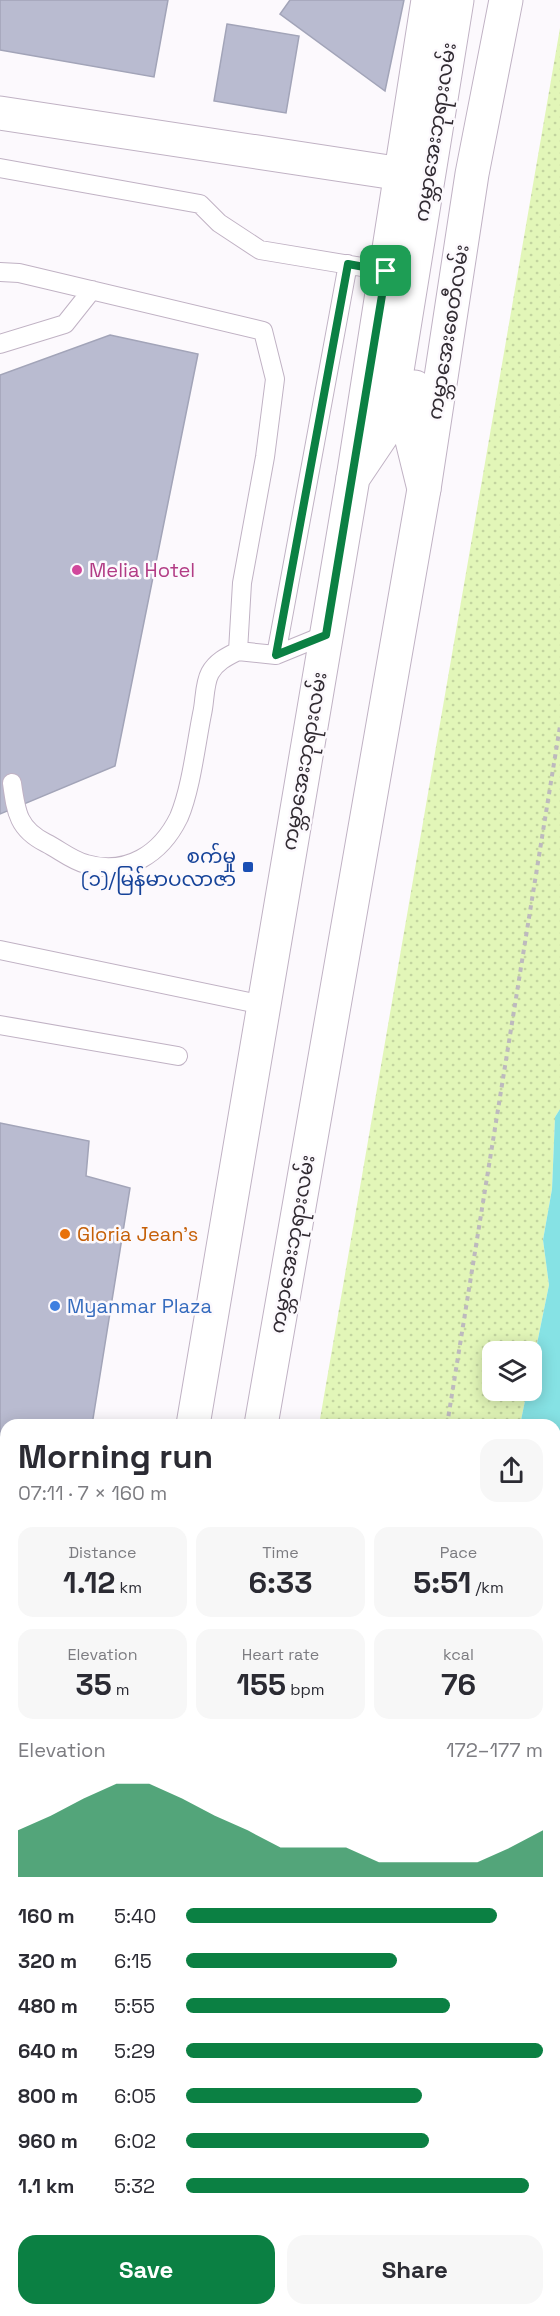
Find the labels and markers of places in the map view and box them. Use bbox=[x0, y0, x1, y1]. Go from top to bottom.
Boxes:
pin bbox=[360, 245, 411, 296]
place label: Melia Hotel bbox=[89, 557, 195, 583]
marker: Melia Hotel bbox=[70, 563, 84, 577]
place label: စက်မှု (၁)/မြန်မာပလာဇာ bbox=[81, 842, 236, 895]
marker: စက်မှု (၁)/မြန်မာပလာဇာ bbox=[241, 860, 255, 874]
place label: Gloria Jean's bbox=[77, 1221, 198, 1247]
marker: Gloria Jean's bbox=[58, 1227, 72, 1241]
place label: Myanmar Plaza bbox=[67, 1293, 212, 1319]
marker: Myanmar Plaza bbox=[48, 1299, 62, 1313]

